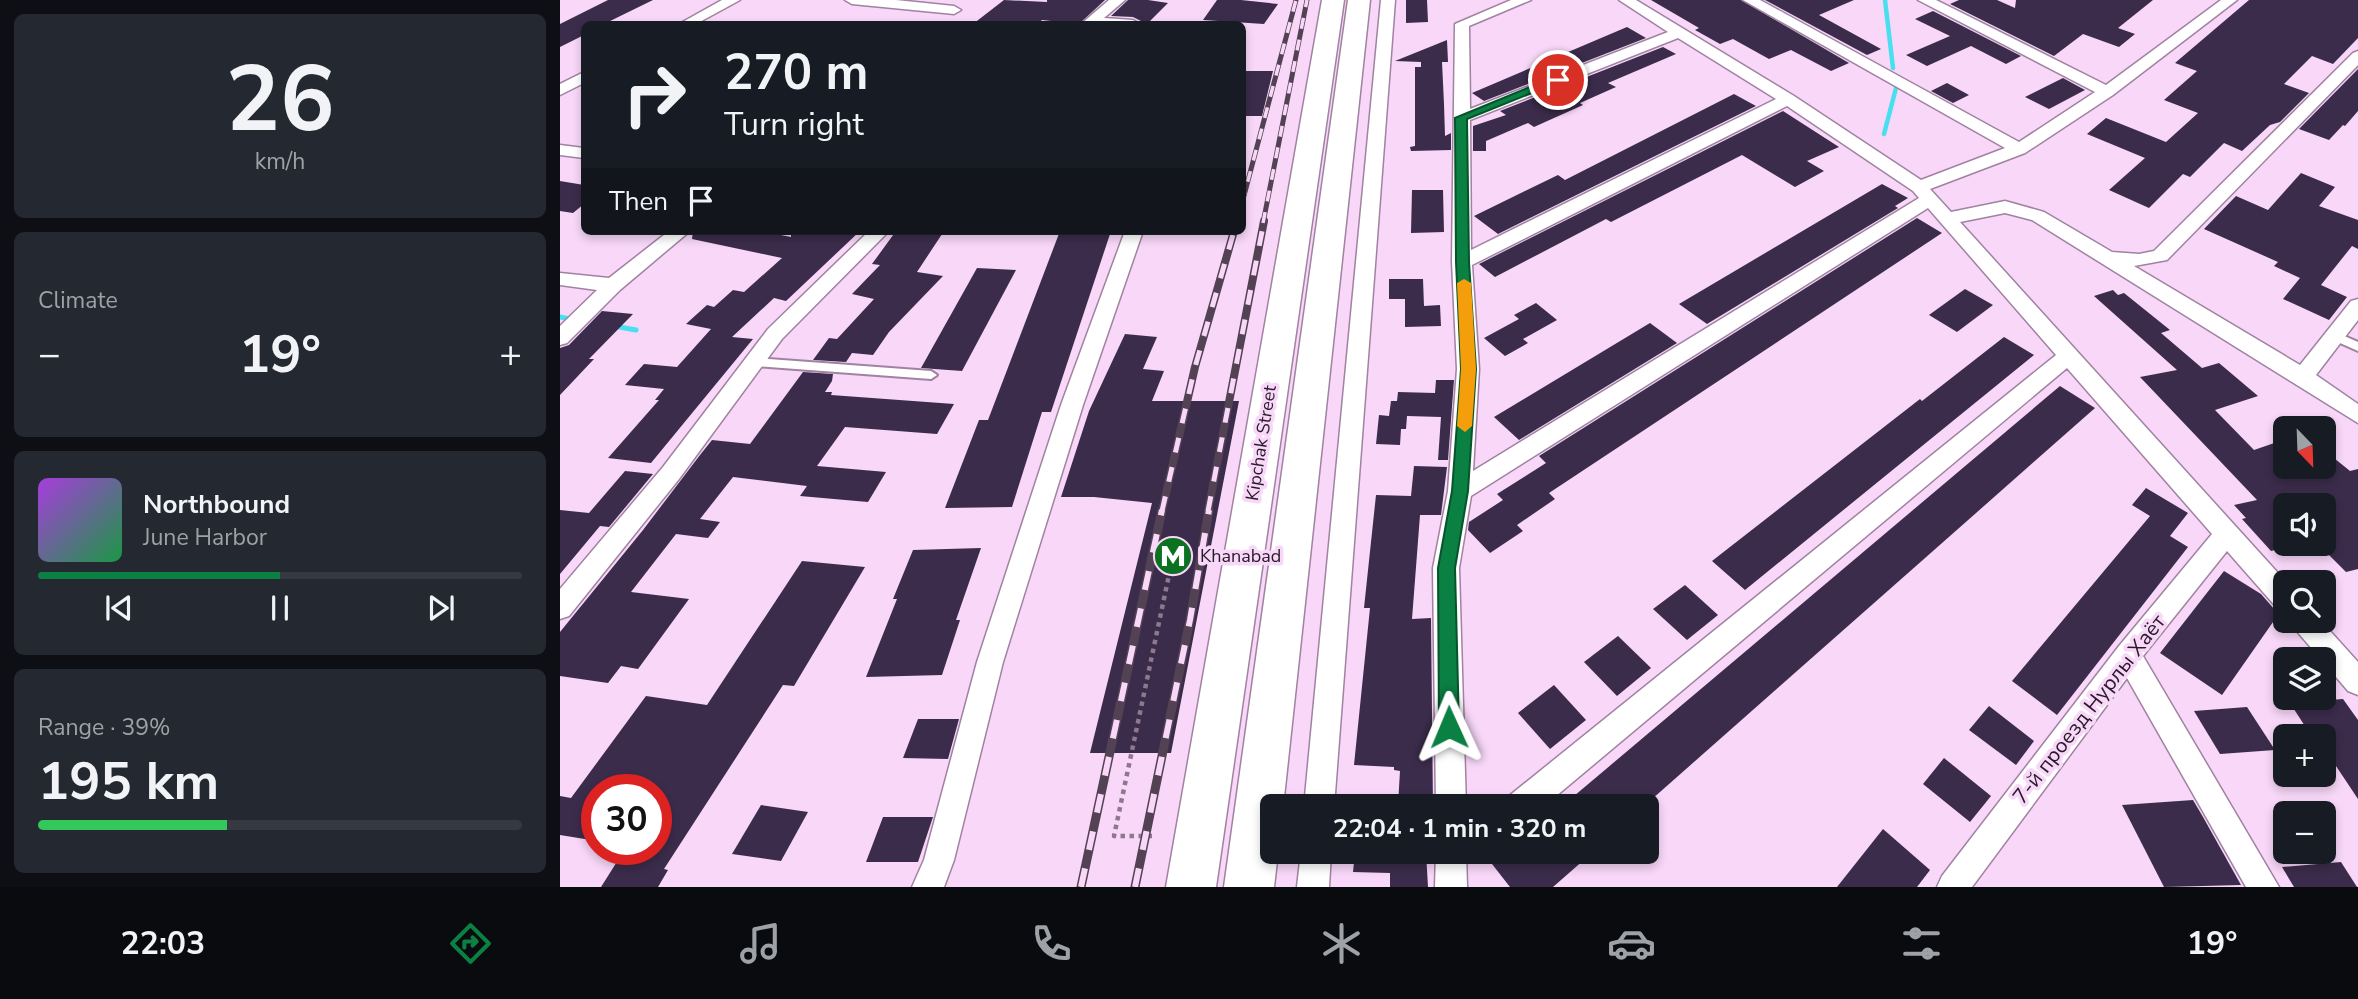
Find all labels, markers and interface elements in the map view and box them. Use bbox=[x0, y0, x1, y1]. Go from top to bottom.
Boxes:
text: 26 bbox=[225, 38, 335, 162]
text: 270 m bbox=[724, 39, 868, 106]
icon: right bbox=[609, 49, 700, 140]
pin bbox=[1528, 50, 1588, 110]
icon: arrive bbox=[1539, 61, 1577, 99]
text: Turn right bbox=[724, 103, 864, 146]
text: km/h bbox=[255, 146, 305, 177]
icon: arrive bbox=[682, 182, 720, 220]
text: Then bbox=[609, 184, 668, 219]
text: Climate bbox=[38, 285, 118, 316]
text: 19° bbox=[239, 319, 321, 390]
text: − bbox=[38, 329, 61, 380]
text: + bbox=[499, 329, 522, 380]
street label: Kipchak Street bbox=[1240, 383, 1282, 503]
north arrow bbox=[2273, 416, 2336, 480]
map controls bbox=[2273, 416, 2336, 864]
text: Northbound bbox=[143, 487, 290, 522]
button: sound bbox=[2273, 493, 2336, 556]
text: June Harbor bbox=[143, 522, 267, 553]
metro station icon: Khanabad bbox=[1152, 535, 1194, 577]
place label: Khanabad bbox=[1200, 544, 1281, 568]
button: search bbox=[2273, 570, 2336, 633]
icon: previous bbox=[100, 589, 138, 627]
icon: pause bbox=[261, 589, 299, 627]
icon: next bbox=[422, 589, 460, 627]
street label: 7-й проезд Нурлы Хаёт bbox=[2006, 608, 2172, 810]
button: layers bbox=[2273, 647, 2336, 710]
position arrow bbox=[1412, 690, 1486, 764]
text: Range · 39% bbox=[38, 712, 170, 743]
button: + bbox=[2273, 724, 2336, 787]
text: 195 km bbox=[38, 746, 219, 817]
speed limit sign: 30 bbox=[581, 774, 672, 865]
button: − bbox=[2273, 801, 2336, 864]
text: 22:04 · 1 min · 320 m bbox=[1333, 811, 1586, 846]
icon: directions bbox=[446, 919, 495, 968]
icon: music bbox=[736, 919, 785, 968]
icon: phone bbox=[1027, 919, 1076, 968]
icon: climate bbox=[1317, 919, 1366, 968]
icon: car bbox=[1607, 919, 1656, 968]
icon: filters bbox=[1897, 919, 1946, 968]
text: 22:03 bbox=[121, 922, 205, 965]
text: 19° bbox=[2187, 922, 2237, 965]

